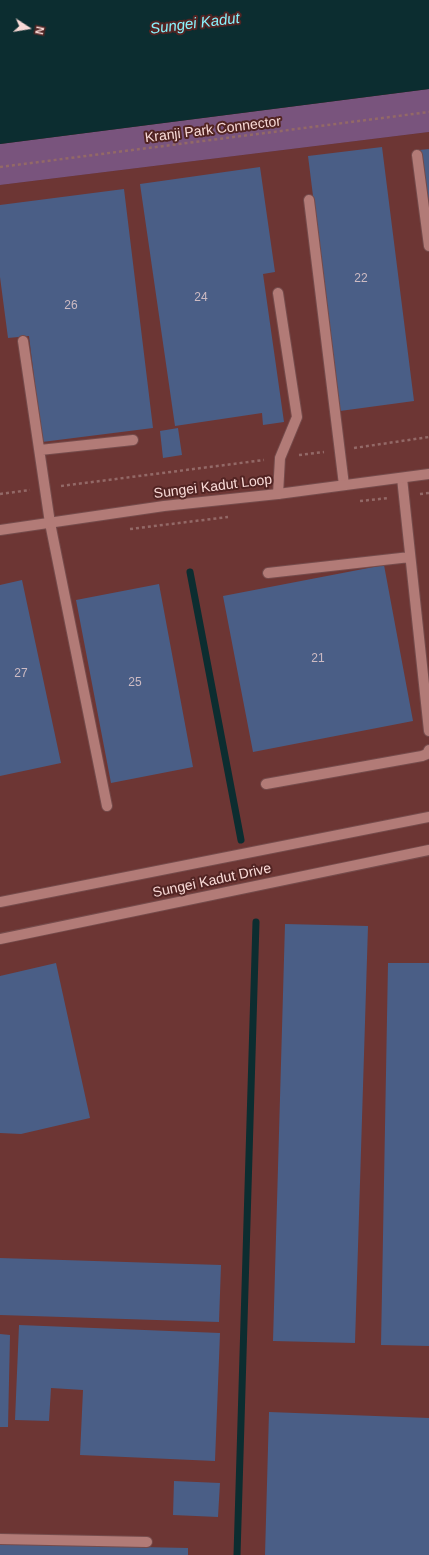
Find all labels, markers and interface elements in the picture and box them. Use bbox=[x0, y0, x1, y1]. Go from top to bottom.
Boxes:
north arrow bbox=[8, 8, 48, 48]
water label: Sungei Kadut bbox=[149, 10, 241, 38]
text: N bbox=[33, 25, 46, 36]
street label: Kranji Park Connector bbox=[144, 113, 282, 147]
house number: 22 bbox=[354, 272, 368, 286]
house number: 24 bbox=[194, 291, 208, 305]
house number: 26 bbox=[64, 299, 78, 313]
street label: Sungei Kadut Loop bbox=[153, 471, 273, 503]
house number: 21 bbox=[311, 652, 325, 666]
house number: 27 bbox=[14, 667, 28, 681]
house number: 25 bbox=[128, 676, 142, 690]
street label: Sungei Kadut Drive bbox=[151, 860, 273, 902]

